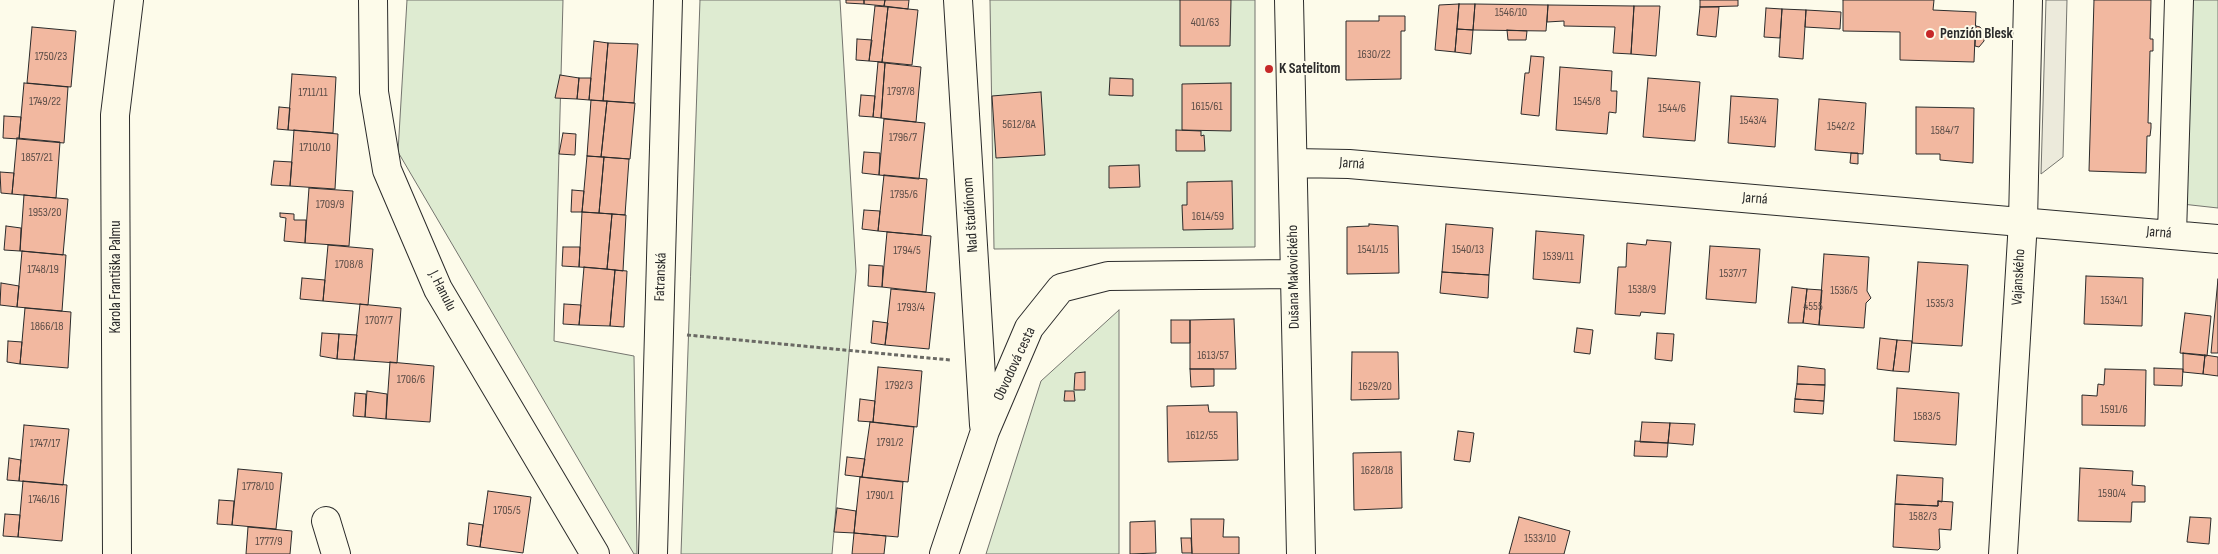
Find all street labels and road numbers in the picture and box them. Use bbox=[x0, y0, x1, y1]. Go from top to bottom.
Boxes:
street label: Jarná bbox=[1339, 154, 1365, 174]
street label: Nad štadiónom bbox=[959, 177, 983, 253]
street label: Jarná bbox=[1742, 189, 1768, 209]
street label: Karola Františka Palmu bbox=[107, 221, 125, 333]
street label: Jarná bbox=[2146, 223, 2172, 243]
street label: Dušana Makovického bbox=[1284, 225, 1304, 329]
street label: Vajanského bbox=[2009, 248, 2029, 306]
street label: Fatranská bbox=[651, 252, 671, 302]
street label: J. Hanulu bbox=[424, 268, 460, 314]
street label: Obvodová cesta bbox=[990, 324, 1040, 404]

